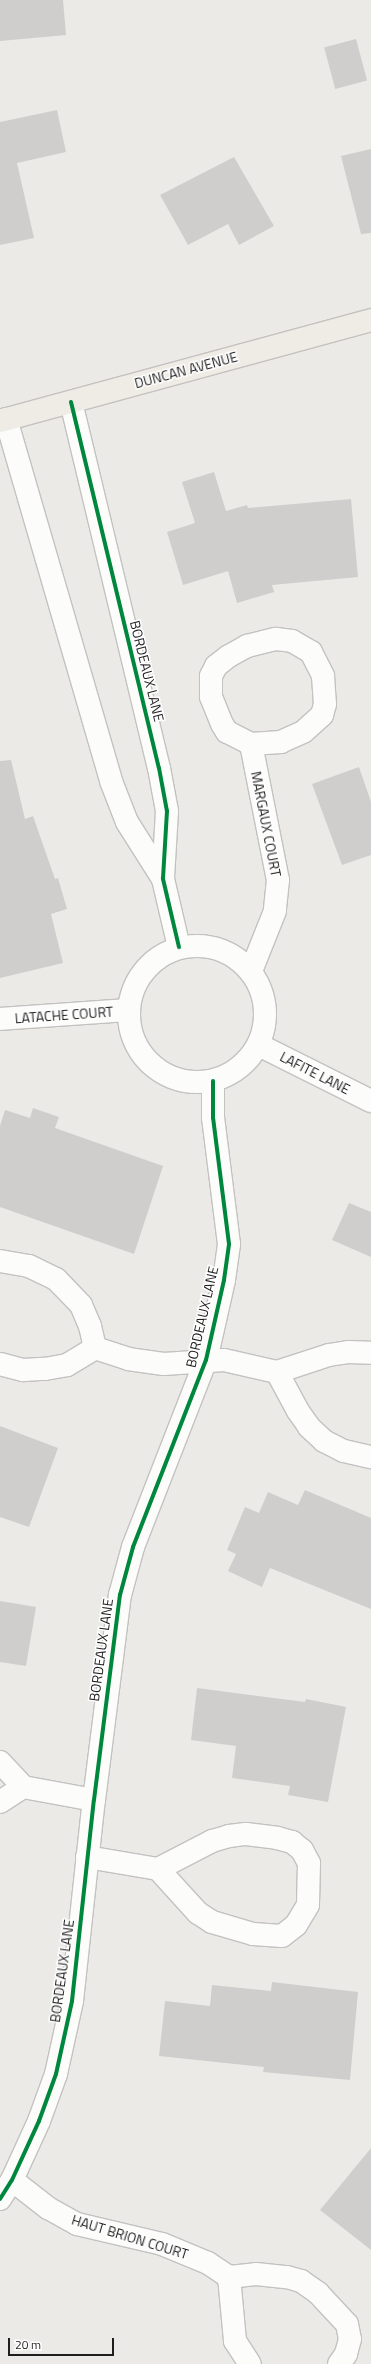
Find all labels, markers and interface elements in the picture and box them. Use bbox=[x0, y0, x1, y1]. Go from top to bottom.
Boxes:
street label: DUNCAN AVENUE bbox=[133, 348, 239, 392]
street label: BORDEAUX LANE bbox=[126, 619, 168, 723]
street label: MARGAUX COURT bbox=[248, 770, 284, 878]
street label: LATACHE COURT bbox=[14, 1003, 114, 1027]
street label: LAFITE LANE bbox=[277, 1048, 353, 1098]
street label: BORDEAUX LANE bbox=[182, 1265, 222, 1369]
street label: BORDEAUX LANE bbox=[85, 1598, 117, 1702]
street label: BORDEAUX LANE bbox=[46, 1919, 78, 2023]
street label: HAUT BRION COURT bbox=[70, 2211, 190, 2263]
scale bar bbox=[10, 2330, 116, 2356]
text: 20 m bbox=[15, 2335, 41, 2354]

